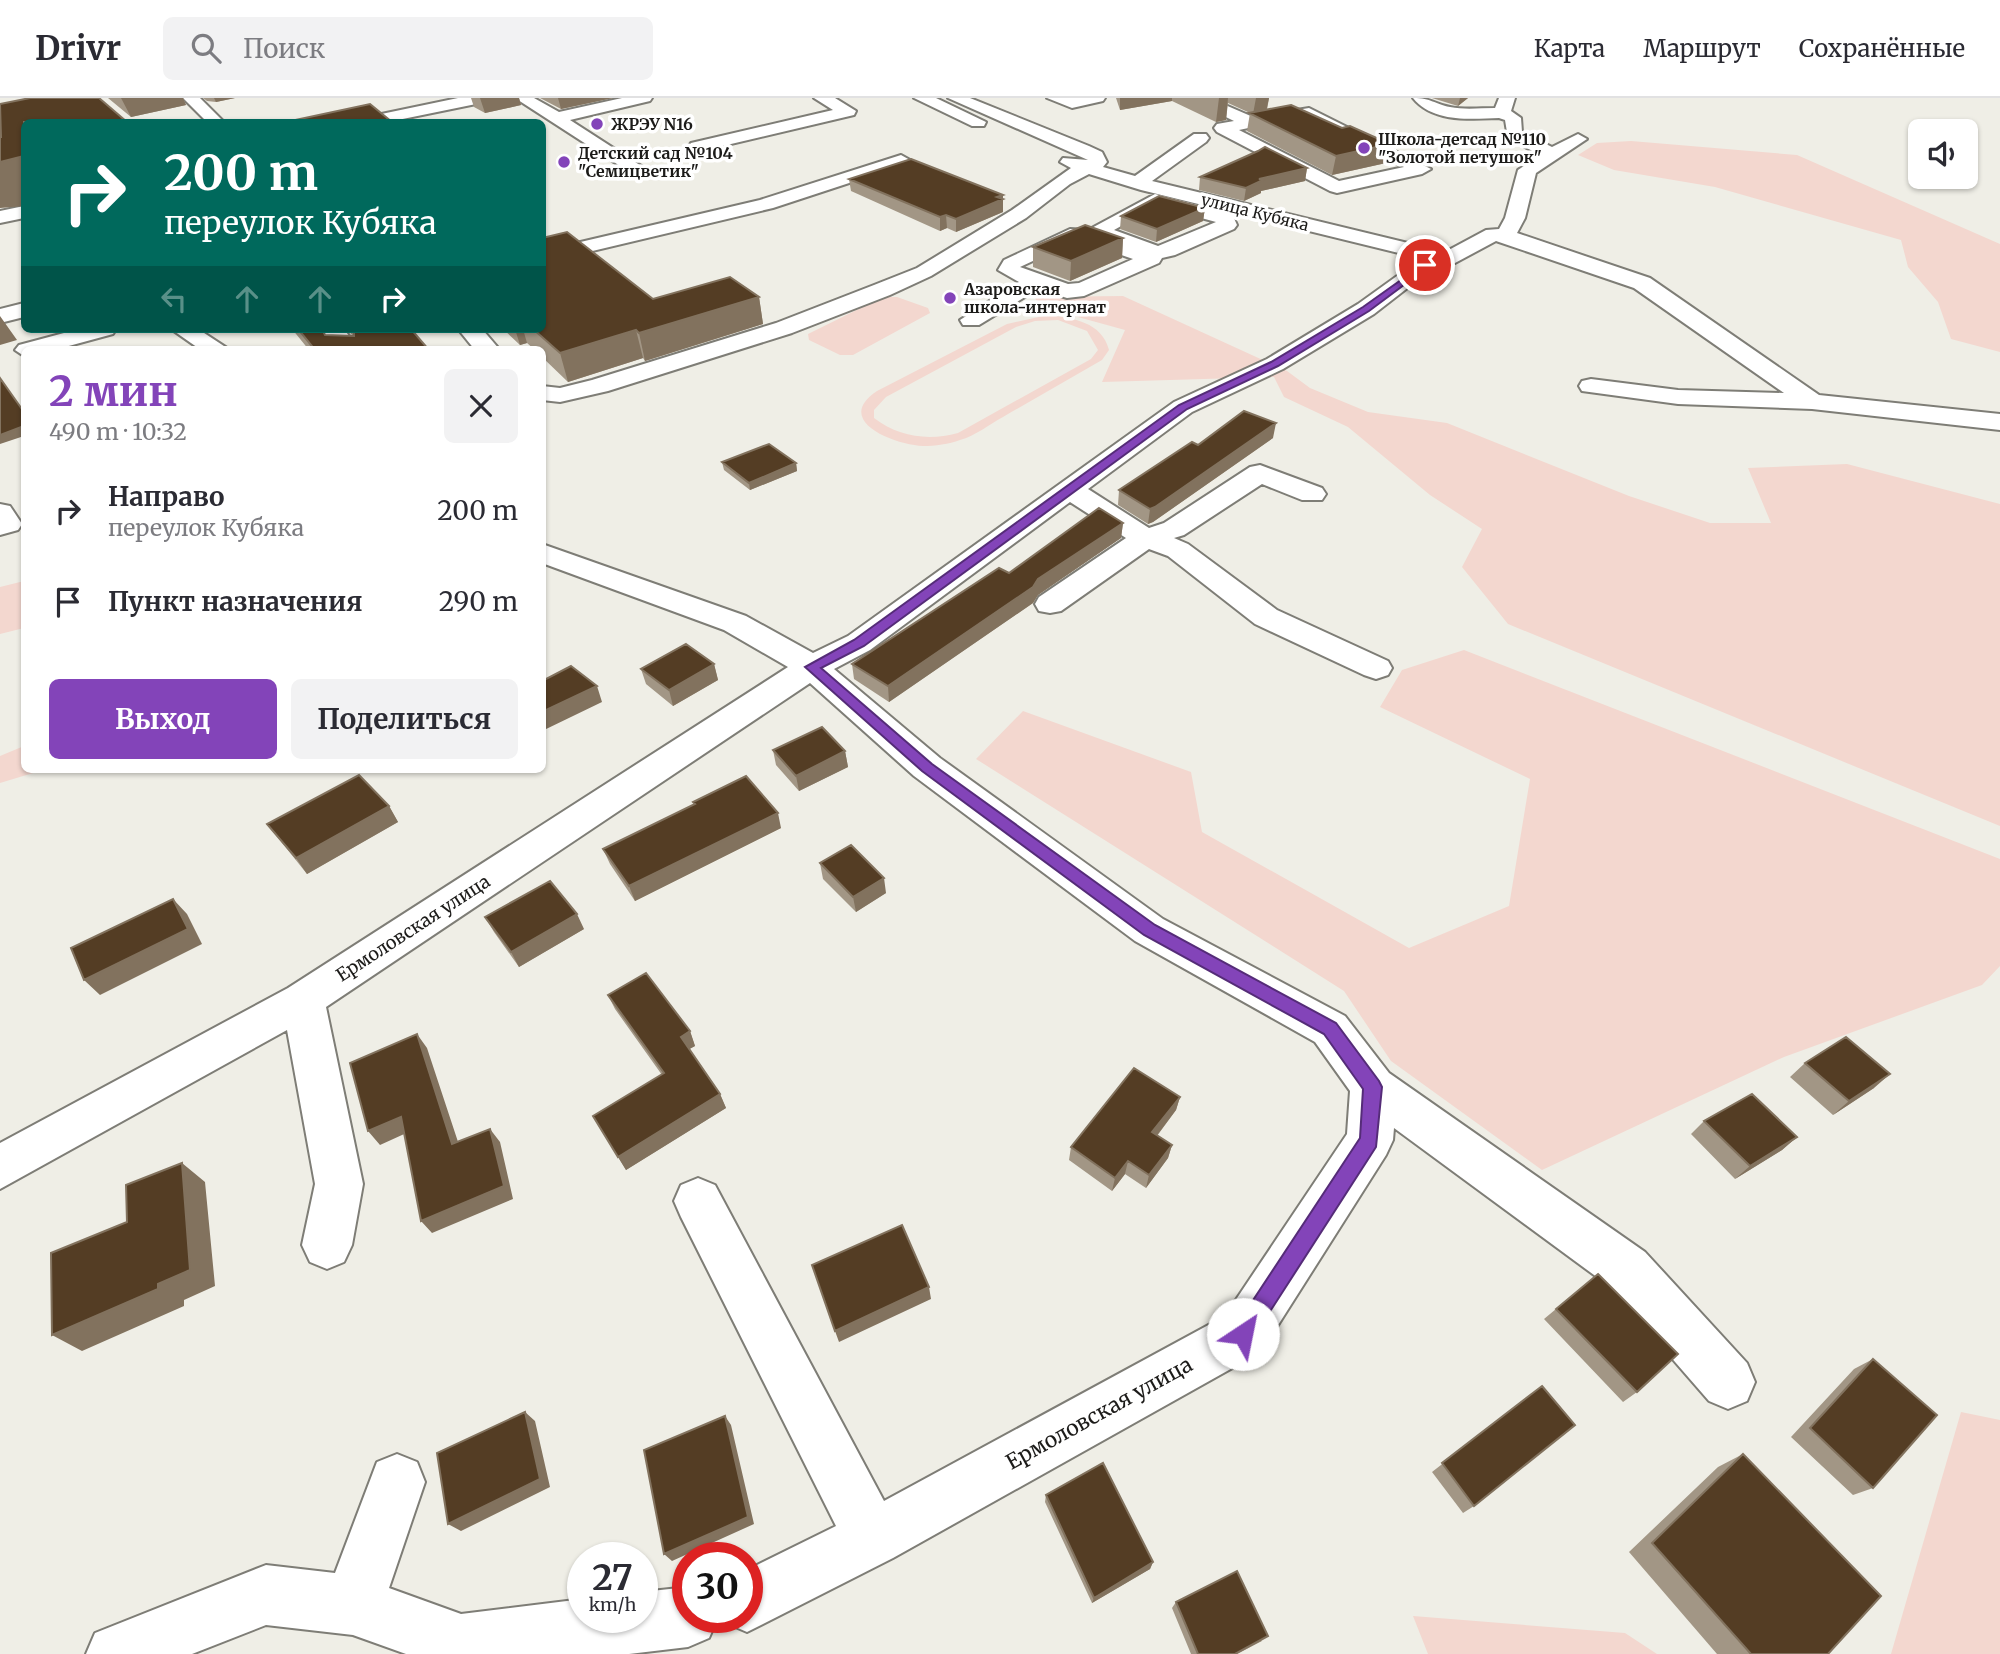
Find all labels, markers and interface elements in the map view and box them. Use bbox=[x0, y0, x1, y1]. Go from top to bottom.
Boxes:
search box bbox=[163, 17, 653, 80]
text: Drivr bbox=[35, 28, 121, 69]
icon: search bbox=[187, 29, 225, 67]
text: Поиск bbox=[243, 32, 325, 65]
text: Карта bbox=[1534, 33, 1605, 64]
text: Маршрут bbox=[1643, 33, 1761, 64]
text: Сохранённые bbox=[1799, 33, 1965, 64]
place label: ЖРЭУ N16 bbox=[611, 114, 693, 134]
marker: ЖРЭУ N16 bbox=[589, 116, 605, 132]
map controls bbox=[1908, 119, 1978, 189]
button: sound bbox=[1908, 119, 1978, 189]
place label: Школа-детсад №110 "Золотой петушок" bbox=[1378, 129, 1546, 167]
marker: Школа-детсад №110 "Золотой петушок" bbox=[1356, 140, 1372, 156]
text: 200 m bbox=[164, 142, 318, 203]
place label: Детский сад №104 "Семицветик" bbox=[578, 143, 733, 181]
icon: right bbox=[49, 147, 140, 238]
marker: Детский сад №104 "Семицветик" bbox=[556, 154, 572, 170]
street label: улица Кубяка bbox=[1199, 189, 1311, 235]
text: переулок Кубяка bbox=[164, 203, 437, 243]
pin bbox=[1395, 235, 1455, 295]
icon: arrive bbox=[1406, 246, 1444, 284]
place label: Азаровская школа-интернат bbox=[963, 279, 1106, 317]
icon: left bbox=[155, 280, 193, 318]
icon: ahead bbox=[228, 280, 266, 318]
icon: ahead bbox=[301, 280, 339, 318]
icon: right bbox=[374, 280, 412, 318]
marker: Азаровская школа-интернат bbox=[942, 290, 958, 306]
text: 2 мин bbox=[49, 365, 178, 417]
button: close bbox=[444, 369, 518, 443]
text: 490 m · 10:32 bbox=[49, 417, 187, 446]
text: Направо bbox=[108, 480, 225, 513]
icon: right bbox=[49, 492, 87, 530]
text: 200 m bbox=[437, 494, 518, 527]
text: переулок Кубяка bbox=[108, 513, 304, 542]
icon: arrive bbox=[49, 583, 87, 621]
text: Пункт назначения bbox=[108, 585, 362, 618]
text: 290 m bbox=[439, 585, 518, 618]
button: Выход bbox=[49, 679, 277, 759]
button: Поделиться bbox=[291, 679, 518, 759]
street label: Ермоловская улица bbox=[332, 869, 495, 986]
position arrow bbox=[1206, 1297, 1280, 1371]
street label: Ермоловская улица bbox=[1001, 1351, 1197, 1475]
speed limit sign: 30 bbox=[672, 1542, 763, 1633]
text: 27 bbox=[592, 1556, 633, 1600]
text: km/h bbox=[589, 1593, 636, 1616]

